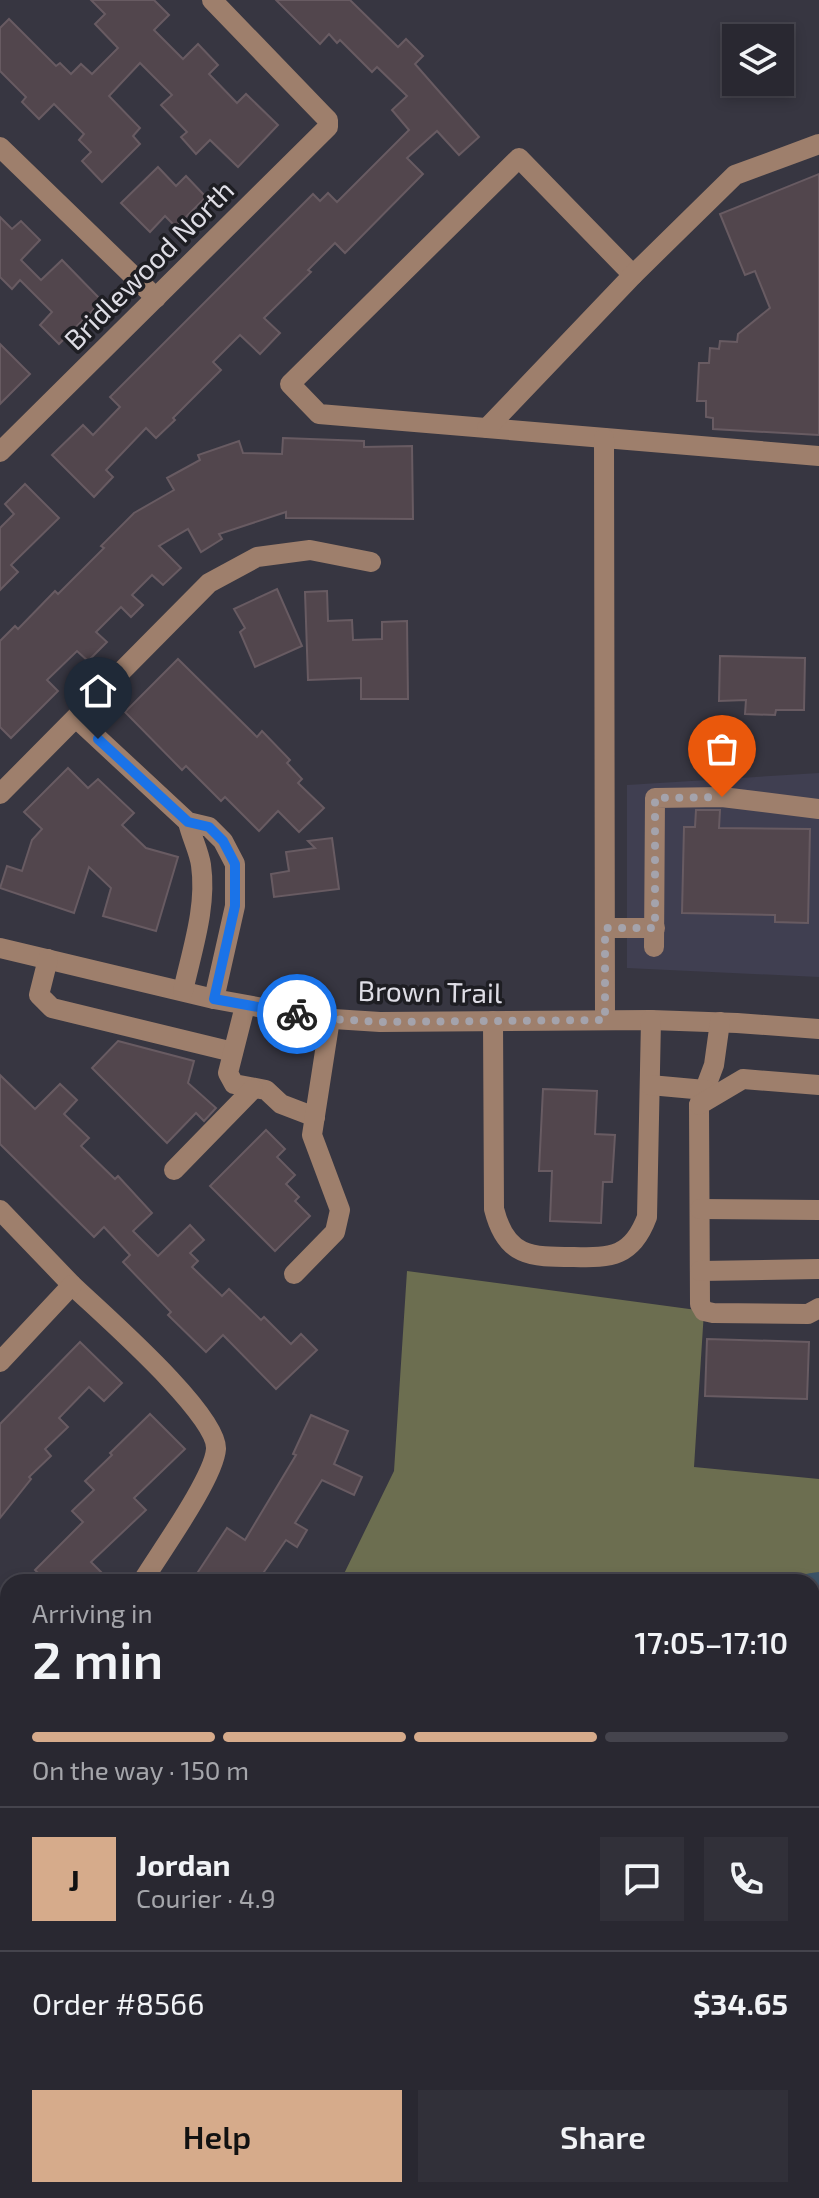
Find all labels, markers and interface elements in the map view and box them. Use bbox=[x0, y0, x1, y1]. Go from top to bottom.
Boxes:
map controls bbox=[722, 24, 794, 96]
button: layers bbox=[722, 24, 794, 96]
street label: Bridlewood North bbox=[56, 172, 240, 356]
pin bbox=[64, 657, 132, 739]
icon: home bbox=[76, 669, 120, 713]
pin bbox=[688, 715, 756, 797]
icon: bag bbox=[700, 727, 744, 771]
street label: Brown Trail bbox=[357, 973, 503, 1009]
courier bbox=[257, 974, 337, 1054]
icon: bike bbox=[275, 992, 319, 1036]
text: Arriving in bbox=[32, 1597, 153, 1628]
text: 17:05–17:10 bbox=[634, 1624, 788, 1660]
text: 2 min bbox=[32, 1627, 163, 1689]
text: On the way · 150 m bbox=[32, 1754, 249, 1785]
button: chat bbox=[600, 1837, 684, 1921]
button: phone bbox=[704, 1837, 788, 1921]
text: Jordan bbox=[136, 1846, 231, 1882]
text: J bbox=[68, 1861, 80, 1897]
text: Courier · 4.9 bbox=[136, 1882, 276, 1913]
text: Order #8566 bbox=[32, 1985, 204, 2021]
text: $34.65 bbox=[693, 1985, 788, 2021]
button: Help bbox=[32, 2090, 402, 2182]
button: Share bbox=[418, 2090, 788, 2182]

